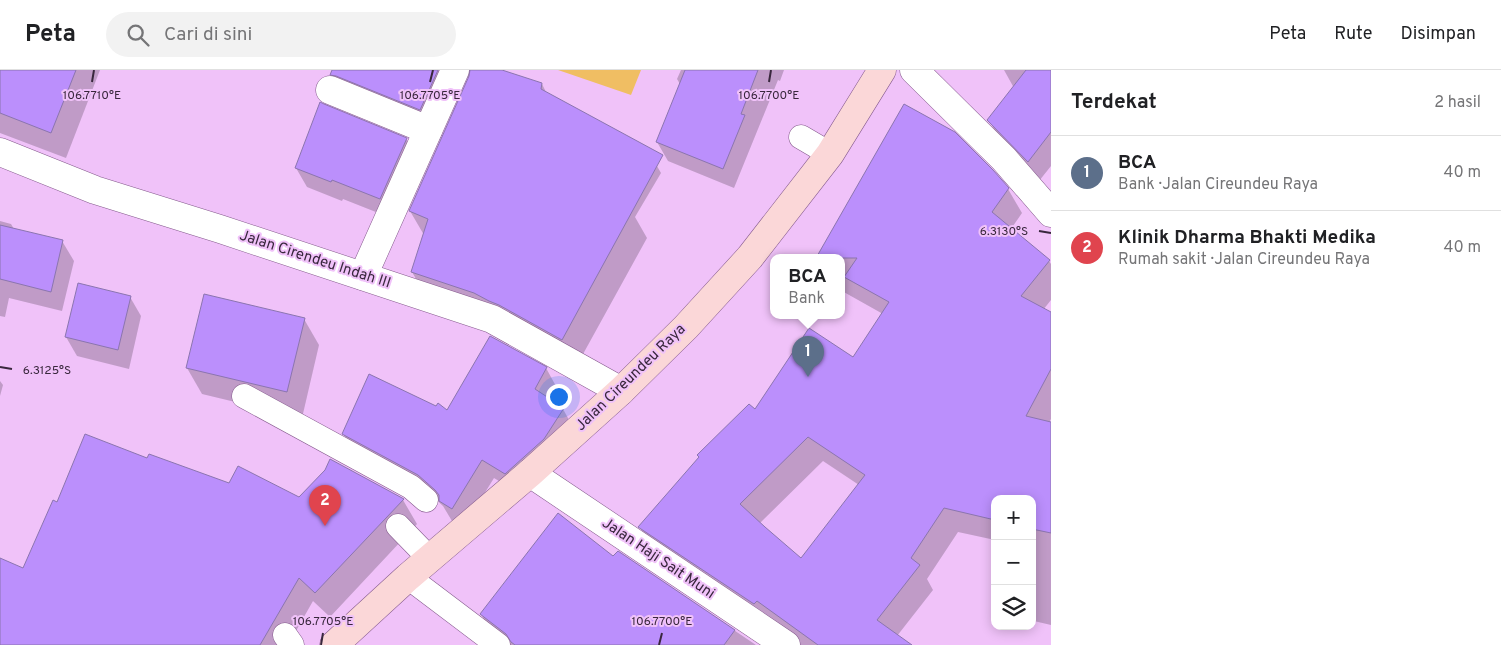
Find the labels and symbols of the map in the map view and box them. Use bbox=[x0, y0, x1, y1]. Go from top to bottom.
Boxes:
text: 106.7710°E bbox=[63, 88, 121, 104]
text: 106.7705°E bbox=[400, 88, 460, 104]
text: 106.7700°E bbox=[739, 88, 799, 104]
text: 6.3130°S bbox=[980, 224, 1028, 240]
street label: Jalan Cirendeu Indah III bbox=[237, 227, 393, 293]
street label: Jalan Cireundeu Raya bbox=[572, 320, 690, 436]
pin: 1 bbox=[792, 336, 824, 377]
text: 6.3125°S bbox=[23, 363, 71, 379]
your location bbox=[546, 384, 572, 410]
pin: 2 bbox=[309, 485, 341, 526]
street label: Jalan Haji Sait Muni bbox=[598, 514, 718, 604]
text: 106.7705°E bbox=[293, 614, 353, 630]
text: 106.7700°E bbox=[632, 614, 692, 630]

